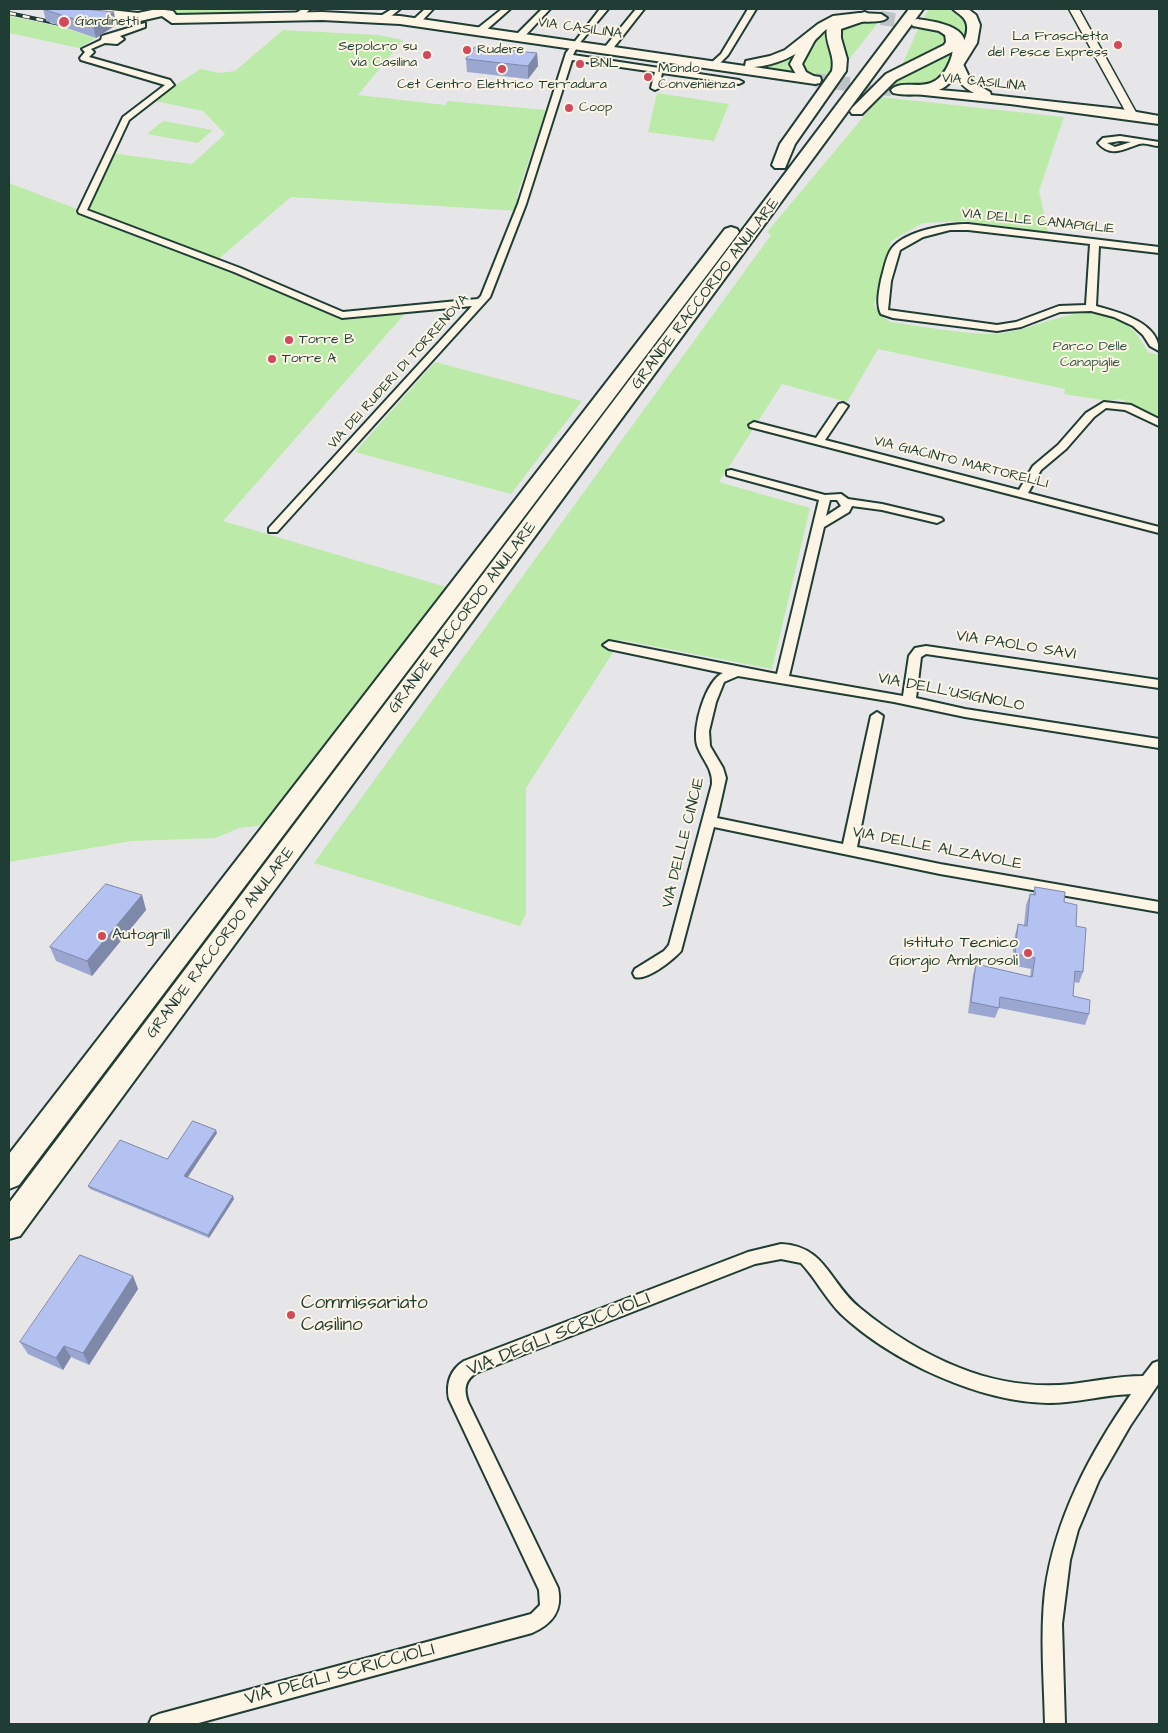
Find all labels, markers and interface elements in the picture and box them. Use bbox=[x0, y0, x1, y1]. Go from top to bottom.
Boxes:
place label: Giardinetti bbox=[75, 14, 139, 30]
marker: Giardinetti bbox=[57, 15, 71, 29]
street label: VIA CASILINA bbox=[537, 15, 623, 43]
place label: La Fraschetta del Pesce Express bbox=[988, 29, 1108, 62]
place label: Sepolcro su via Casilina bbox=[338, 39, 417, 72]
marker: La Fraschetta del Pesce Express bbox=[1112, 39, 1124, 51]
place label: Rudere bbox=[477, 42, 524, 58]
marker: Rudere bbox=[461, 44, 473, 56]
marker: Sepolcro su via Casilina bbox=[421, 49, 433, 61]
place label: BNL bbox=[590, 56, 618, 72]
marker: BNL bbox=[574, 58, 586, 70]
place label: Mondo Convenienza bbox=[658, 61, 735, 94]
marker: Cet Centro Elettrico Terradura bbox=[496, 63, 508, 75]
street label: VIA CASILINA bbox=[941, 70, 1027, 96]
marker: Mondo Convenienza bbox=[642, 71, 654, 83]
place label: Cet Centro Elettrico Terradura bbox=[397, 77, 607, 93]
place label: Coop bbox=[579, 100, 612, 116]
marker: Coop bbox=[563, 102, 575, 114]
street label: GRANDE RACCORDO ANULARE bbox=[628, 195, 784, 393]
street label: VIA DELLE CANAPIGLIE bbox=[961, 206, 1115, 238]
street label: VIA DEI RUDERI DI TORRENOVA bbox=[325, 291, 473, 453]
place label: Torre B bbox=[299, 332, 354, 348]
marker: Torre B bbox=[283, 334, 295, 346]
park label: Parco Delle Canapiglie bbox=[1053, 339, 1127, 372]
place label: Torre A bbox=[282, 351, 336, 367]
marker: Torre A bbox=[266, 353, 278, 365]
street label: VIA GIACINTO MARTORELLI bbox=[872, 433, 1050, 493]
street label: GRANDE RACCORDO ANULARE bbox=[385, 519, 541, 717]
street label: VIA PAOLO SAVI bbox=[955, 627, 1077, 665]
street label: VIA DELL'USIGNOLO bbox=[876, 669, 1026, 717]
street label: VIA DELLE CINCIE bbox=[658, 776, 710, 910]
street label: VIA DELLE ALZAVOLE bbox=[851, 823, 1023, 875]
street label: GRANDE RACCORDO ANULARE bbox=[143, 844, 299, 1042]
place label: Autogrill bbox=[112, 926, 170, 946]
marker: Autogrill bbox=[96, 930, 108, 942]
place label: Istituto Tecnico Giorgio Ambrosoli bbox=[889, 934, 1018, 972]
marker: Istituto Tecnico Giorgio Ambrosoli bbox=[1022, 947, 1034, 959]
street label: VIA DEGLI SCRICCIOLI bbox=[464, 1288, 654, 1382]
place label: Commissariato Casilino bbox=[301, 1293, 428, 1337]
marker: Commissariato Casilino bbox=[285, 1309, 297, 1321]
street label: VIA DEGLI SCRICCIOLI bbox=[243, 1639, 437, 1711]

